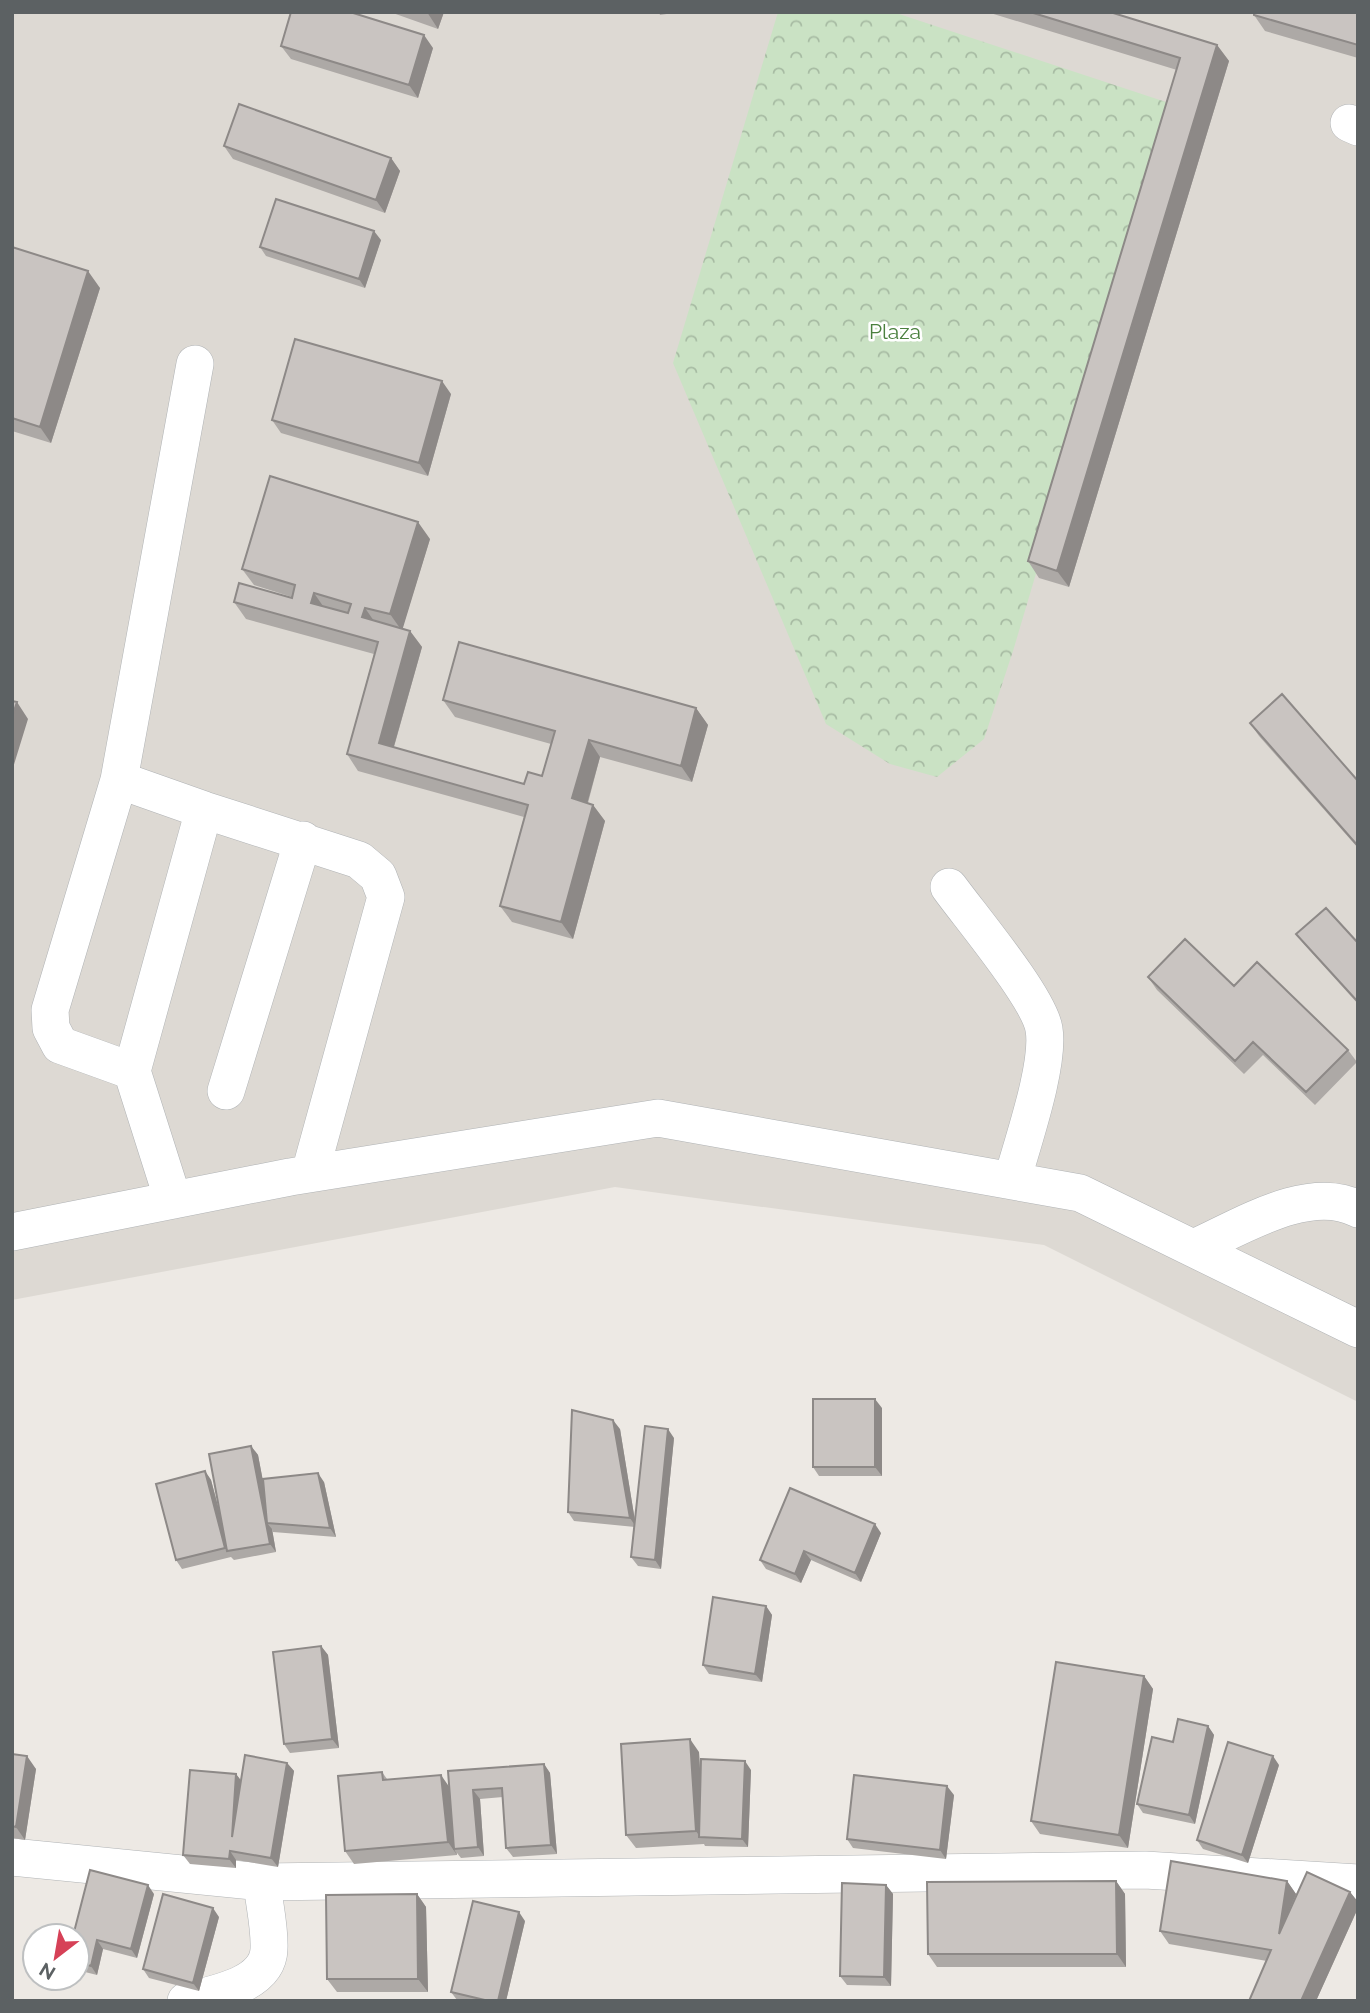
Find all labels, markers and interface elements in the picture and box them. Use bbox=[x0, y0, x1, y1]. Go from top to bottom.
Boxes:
park label: Plaza bbox=[869, 319, 921, 344]
north arrow bbox=[21, 1922, 91, 1992]
text: N bbox=[35, 1958, 59, 1985]

